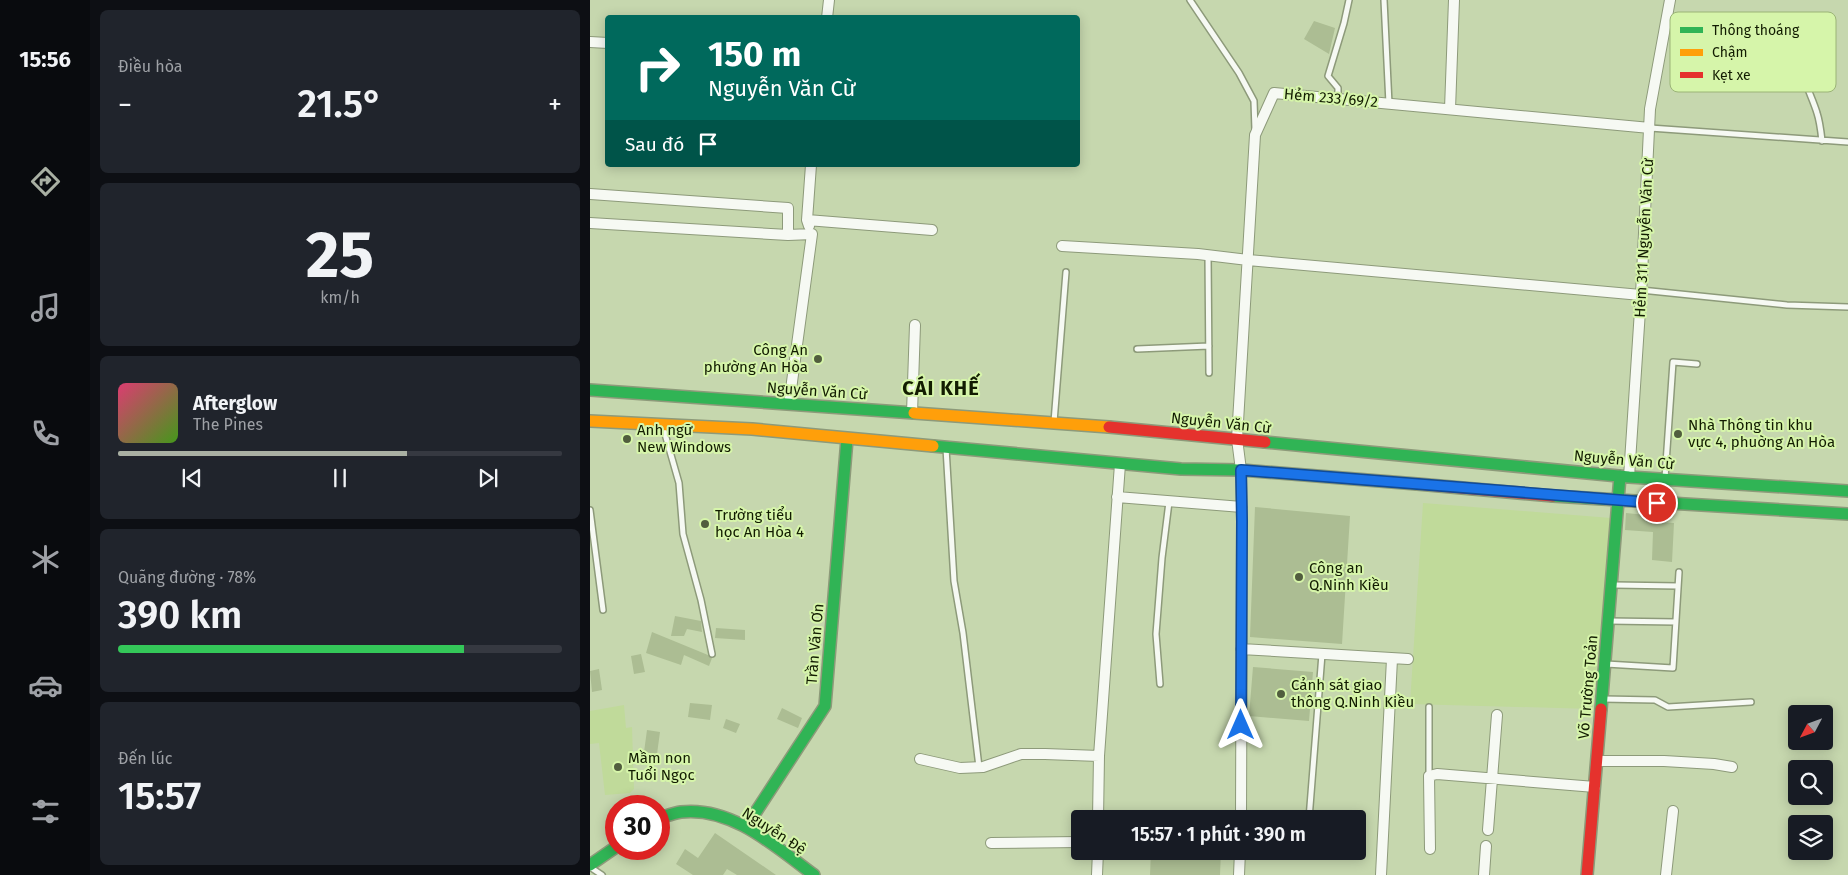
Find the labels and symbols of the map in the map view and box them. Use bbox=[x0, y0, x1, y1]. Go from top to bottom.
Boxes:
legend bbox=[1670, 12, 1836, 92]
text: Thông thoáng bbox=[1712, 22, 1800, 39]
text: Chậm bbox=[1712, 44, 1748, 61]
text: Kẹt xe bbox=[1712, 67, 1751, 84]
street label: Hẻm 233/69/2 bbox=[1283, 85, 1379, 111]
street label: Hẻm 311 Nguyễn Văn Cừ bbox=[1631, 157, 1657, 318]
place label: Công An phường An Hòa bbox=[704, 341, 808, 376]
marker: Công An phường An Hòa bbox=[812, 353, 824, 365]
district label: CÁI KHẾ bbox=[902, 372, 980, 400]
street label: Nguyễn Văn Cừ bbox=[766, 379, 869, 404]
street label: Nguyễn Văn Cừ bbox=[1170, 409, 1273, 437]
place label: Nhà Thông tin khu vực 4, phuờng An Hòa bbox=[1688, 416, 1835, 451]
place label: Anh ngữ New Windows bbox=[637, 421, 731, 456]
marker: Nhà Thông tin khu vực 4, phuờng An Hòa bbox=[1672, 428, 1684, 440]
marker: Anh ngữ New Windows bbox=[621, 433, 633, 445]
street label: Nguyễn Văn Cừ bbox=[1573, 447, 1676, 473]
pin bbox=[1636, 482, 1678, 524]
place label: Trường tiểu học An Hòa 4 bbox=[715, 506, 804, 541]
marker: Trường tiểu học An Hòa 4 bbox=[699, 518, 711, 530]
place label: Công an Q.Ninh Kiều bbox=[1309, 559, 1389, 594]
marker: Công an Q.Ninh Kiều bbox=[1293, 571, 1305, 583]
street label: Trần Văn Ơn bbox=[802, 603, 828, 685]
street label: Võ Trường Toản bbox=[1574, 634, 1602, 740]
place label: Cảnh sát giao thông Q.Ninh Kiều bbox=[1291, 676, 1414, 711]
marker: Cảnh sát giao thông Q.Ninh Kiều bbox=[1275, 688, 1287, 700]
position arrow bbox=[1214, 698, 1266, 750]
north arrow bbox=[1788, 705, 1832, 750]
place label: Mầm non Tuổi Ngọc bbox=[628, 749, 695, 784]
marker: Mầm non Tuổi Ngọc bbox=[612, 761, 624, 773]
speed limit sign: 30 bbox=[605, 795, 670, 860]
street label: Nguyễn Đệ bbox=[739, 804, 809, 858]

